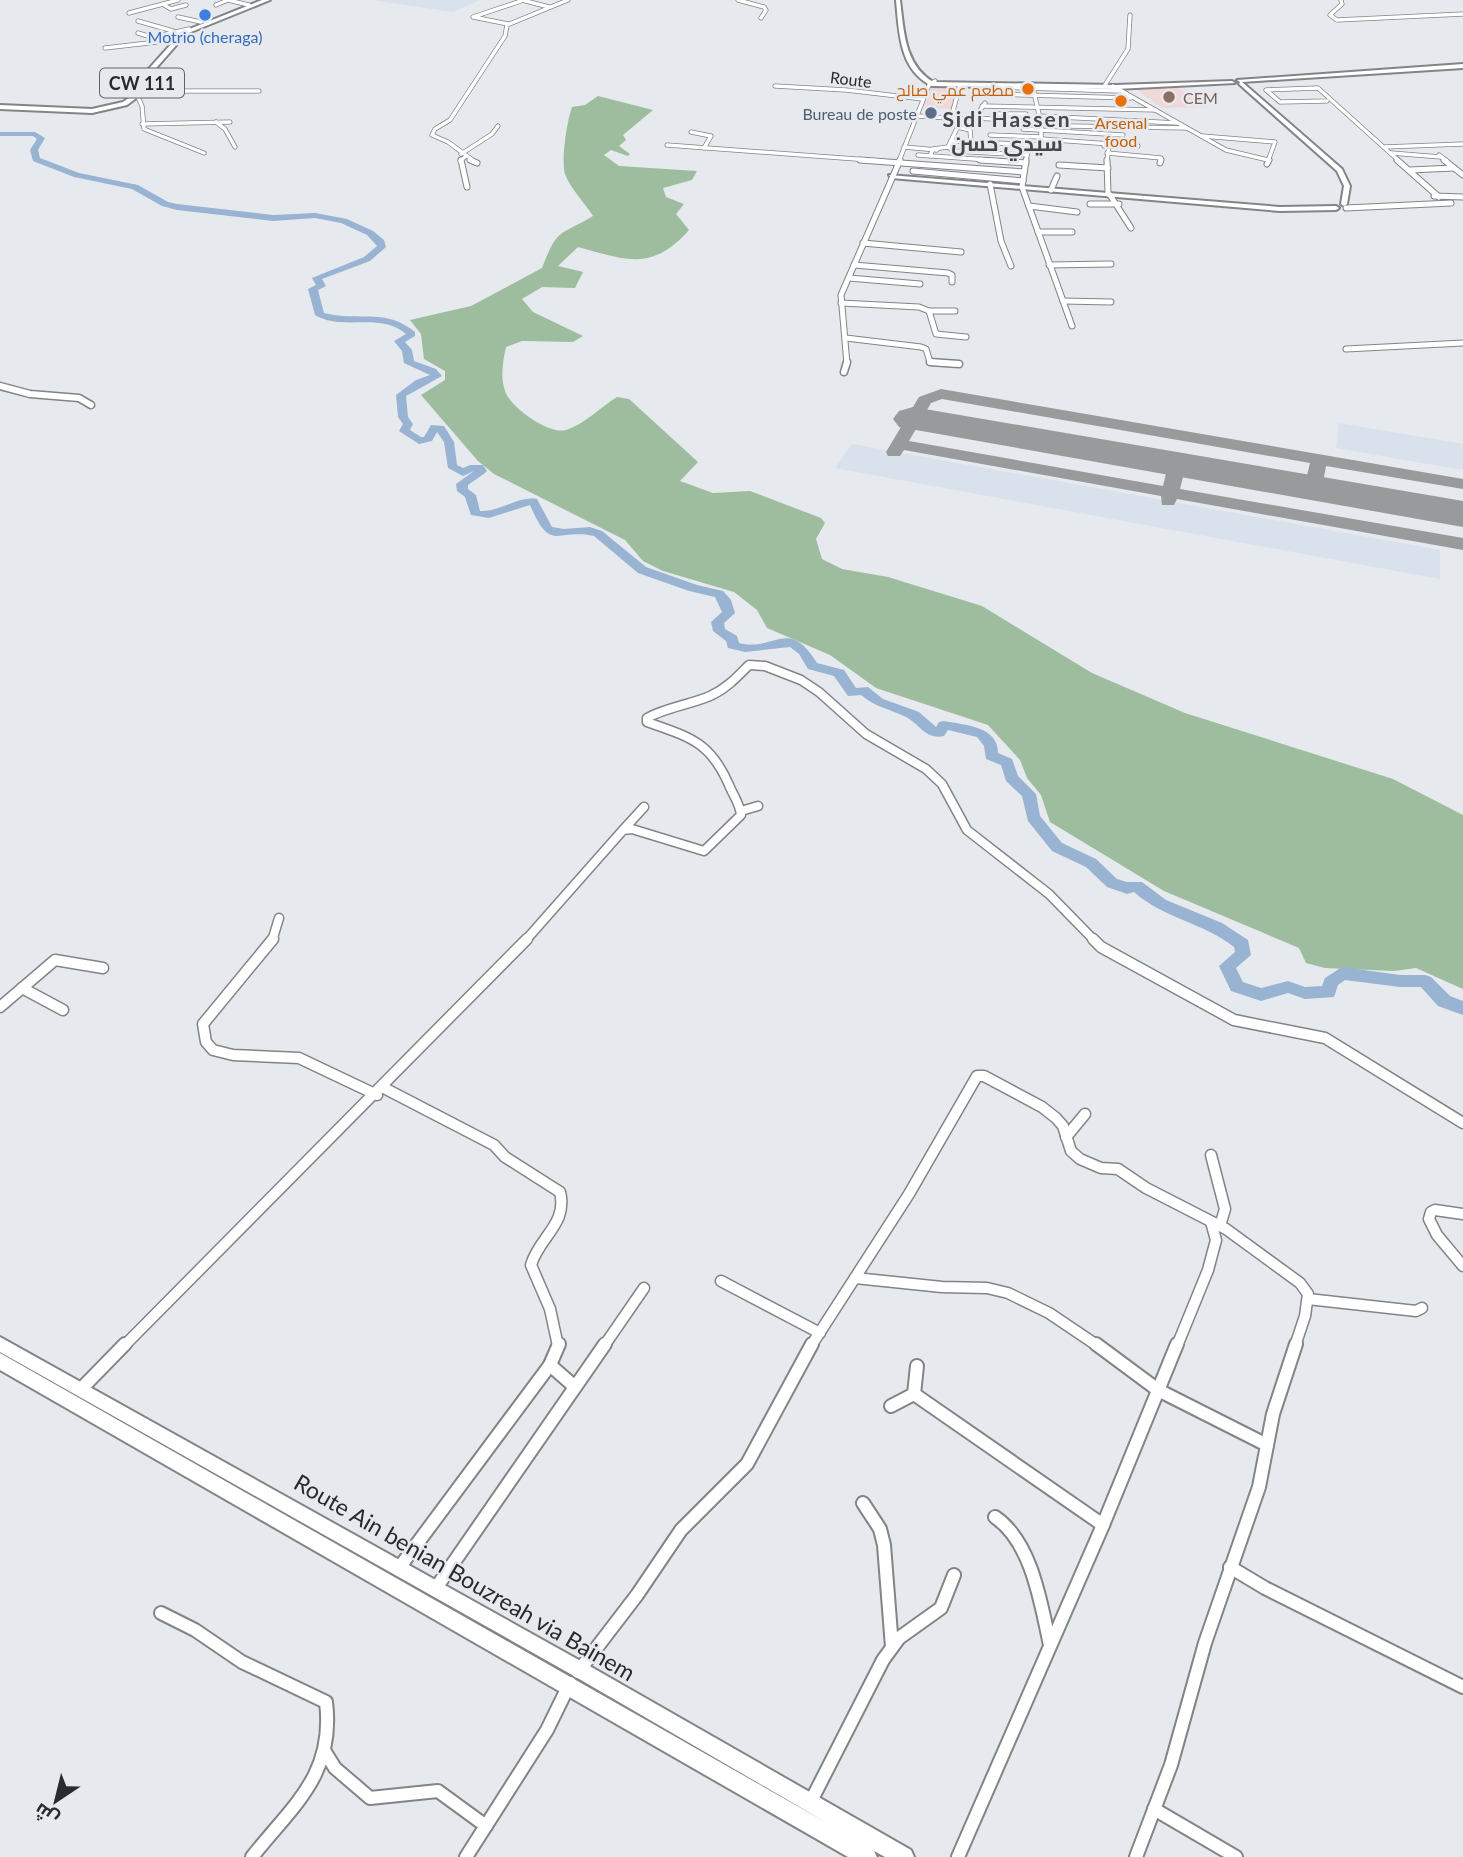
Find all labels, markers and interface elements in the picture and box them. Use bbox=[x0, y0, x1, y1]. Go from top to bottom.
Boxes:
marker: Motrio (cheraga) bbox=[197, 7, 213, 23]
place label: Motrio (cheraga) bbox=[148, 27, 262, 46]
street label: Route bbox=[829, 67, 873, 91]
road number: CW 111 bbox=[100, 68, 184, 98]
place label: مطعم عمي صالح bbox=[896, 80, 1014, 104]
marker: مطعم عمي صالح bbox=[1020, 81, 1036, 97]
place label: CEM bbox=[1183, 88, 1218, 107]
marker: CEM bbox=[1161, 89, 1177, 105]
marker: Arsenal food bbox=[1113, 93, 1129, 109]
place label: Bureau de poste bbox=[802, 104, 917, 123]
marker: Bureau de poste bbox=[923, 105, 939, 121]
district label: Sidi Hassen سيدي حسن bbox=[942, 106, 1072, 161]
place label: Arsenal food bbox=[1095, 113, 1147, 150]
street label: Route Ain benian Bouzreah via Bainem bbox=[290, 1468, 640, 1686]
north arrow bbox=[21, 1766, 91, 1836]
text: ش bbox=[29, 1798, 63, 1832]

